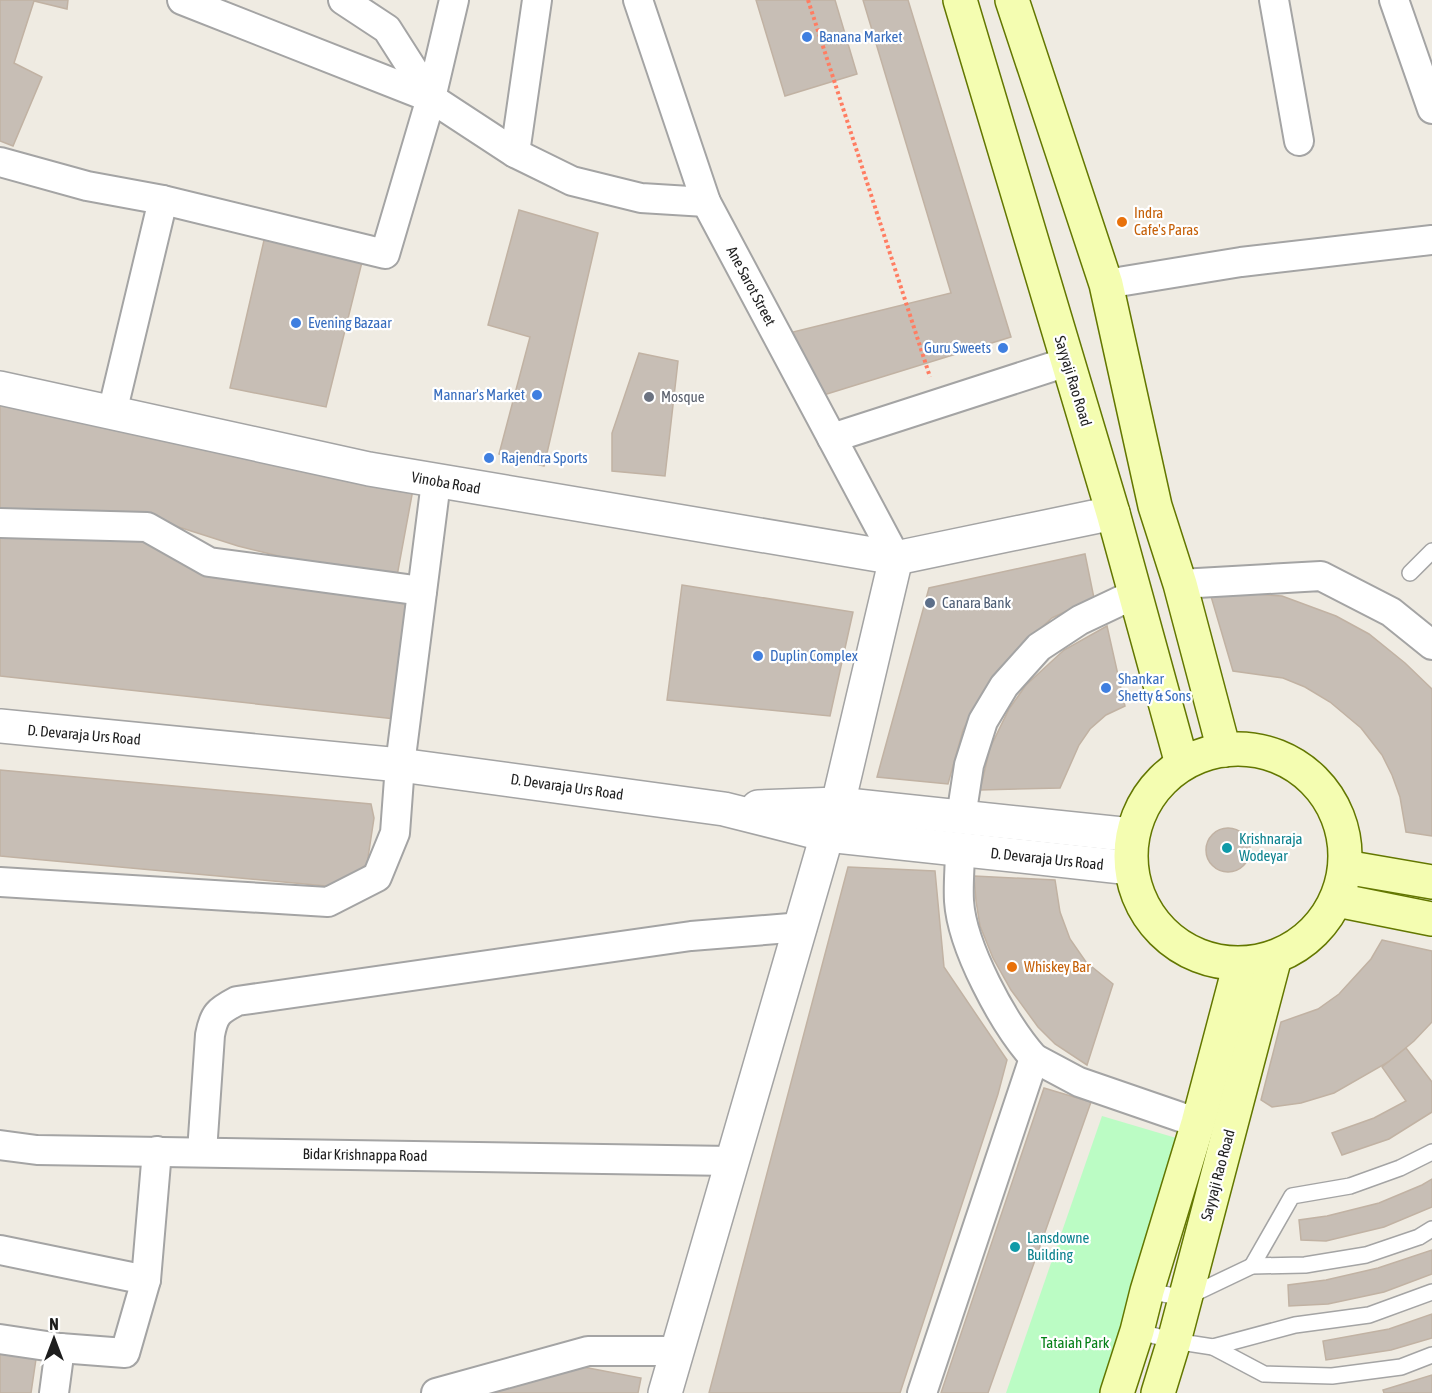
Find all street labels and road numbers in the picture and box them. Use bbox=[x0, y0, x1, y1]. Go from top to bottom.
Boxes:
street label: Ane Sarot Street bbox=[723, 243, 779, 328]
street label: Sayyaji Rao Road bbox=[1052, 334, 1095, 428]
street label: Vinoba Road bbox=[410, 468, 482, 497]
street label: D. Devaraja Urs Road bbox=[27, 721, 141, 748]
street label: D. Devaraja Urs Road bbox=[510, 770, 625, 803]
street label: D. Devaraja Urs Road bbox=[990, 844, 1104, 873]
street label: Sayyaji Rao Road bbox=[1197, 1127, 1238, 1222]
street label: Bidar Krishnappa Road bbox=[302, 1145, 428, 1164]

